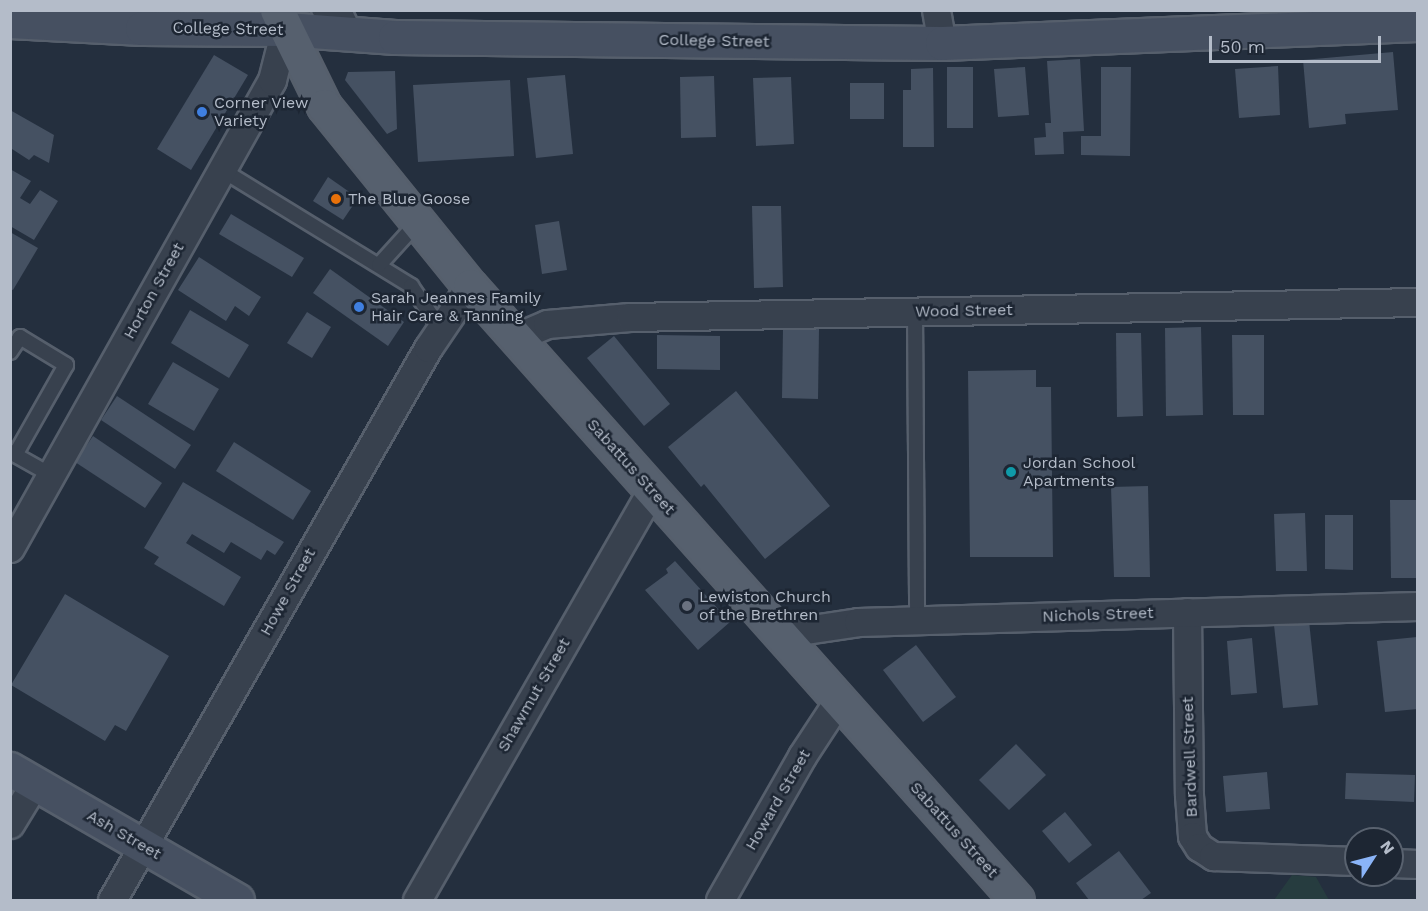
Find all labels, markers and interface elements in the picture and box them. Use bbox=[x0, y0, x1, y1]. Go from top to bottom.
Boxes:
street label: College Street bbox=[172, 18, 284, 40]
scale bar bbox=[1212, 24, 1384, 62]
street label: College Street bbox=[658, 30, 770, 52]
text: 50 m bbox=[1220, 36, 1265, 57]
place label: Corner View Variety bbox=[214, 93, 309, 131]
marker: Corner View Variety bbox=[195, 105, 209, 119]
place label: The Blue Goose bbox=[348, 189, 470, 209]
marker: The Blue Goose bbox=[329, 192, 343, 206]
street label: Horton Street bbox=[120, 240, 188, 342]
place label: Sarah Jeannes Family Hair Care & Tanning bbox=[371, 288, 541, 326]
marker: Sarah Jeannes Family Hair Care & Tanning bbox=[352, 300, 366, 314]
street label: Wood Street bbox=[915, 301, 1013, 321]
street label: Sabattus Street bbox=[583, 415, 679, 519]
place label: Jordan School Apartments bbox=[1023, 453, 1135, 491]
marker: Jordan School Apartments bbox=[1004, 465, 1018, 479]
street label: Howe Street bbox=[256, 545, 320, 639]
place label: Lewiston Church of the Brethren bbox=[699, 587, 831, 625]
marker: Lewiston Church of the Brethren bbox=[680, 599, 694, 613]
street label: Nichols Street bbox=[1042, 603, 1154, 627]
street label: Shawmut Street bbox=[494, 635, 574, 755]
street label: Bardwell Street bbox=[1178, 696, 1202, 818]
street label: Howard Street bbox=[741, 746, 815, 854]
street label: Sabattus Street bbox=[906, 778, 1002, 882]
street label: Ash Street bbox=[84, 806, 164, 864]
north arrow bbox=[1344, 827, 1404, 887]
text: N bbox=[1376, 837, 1399, 858]

